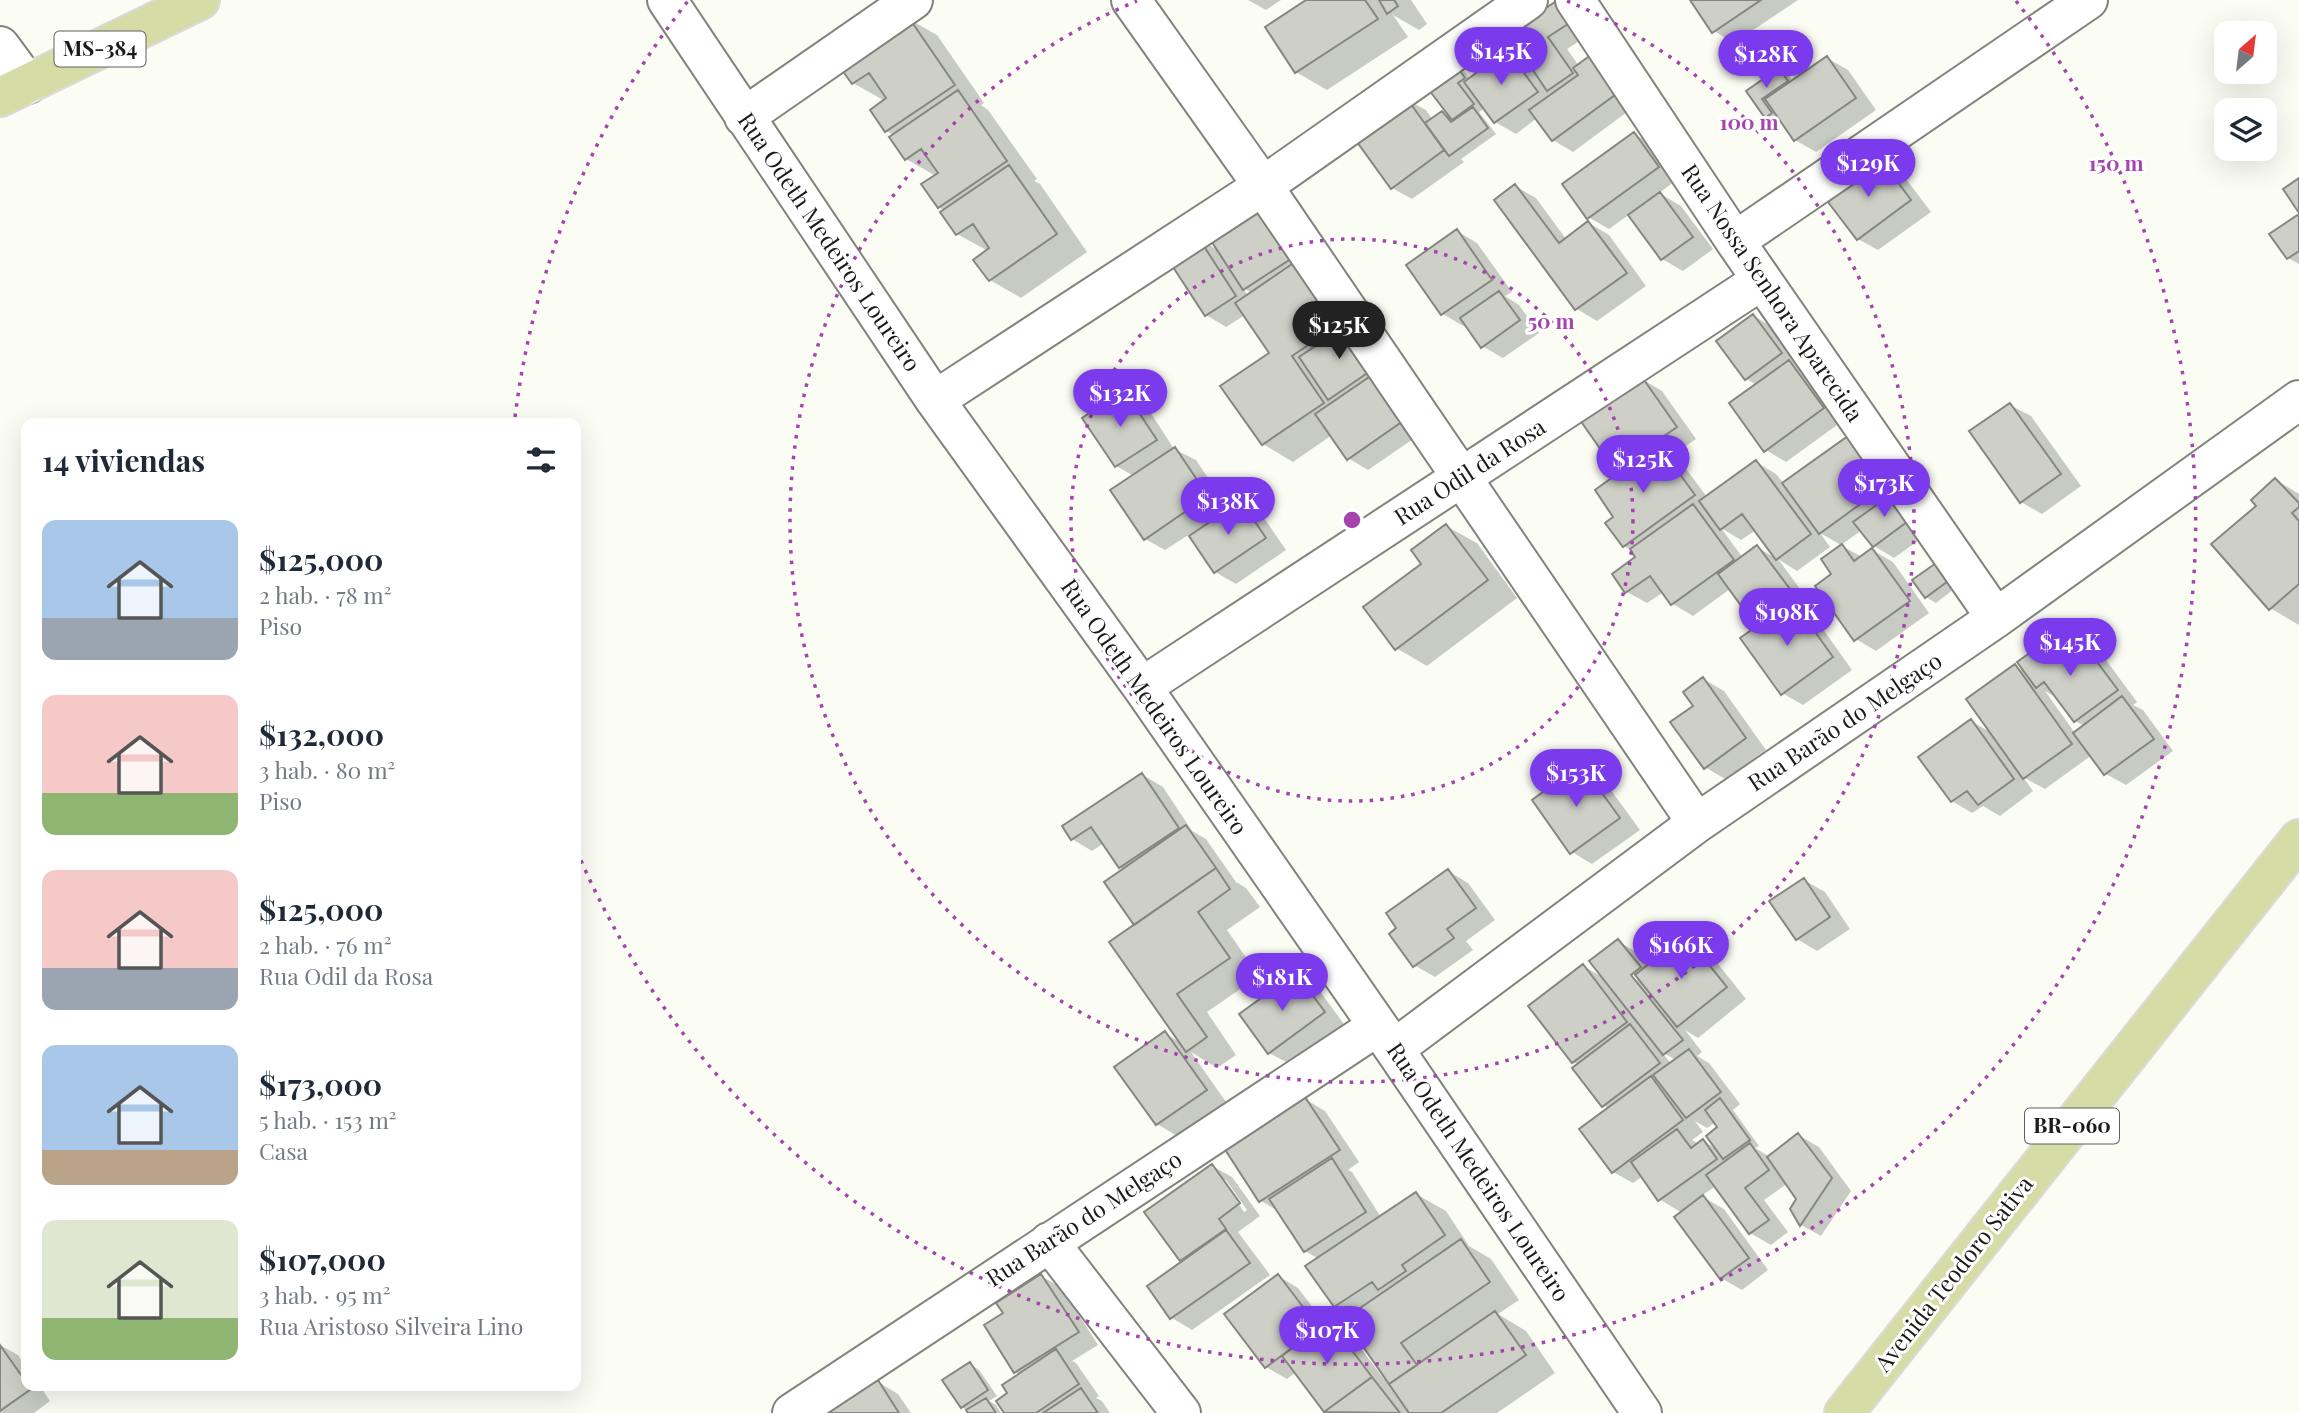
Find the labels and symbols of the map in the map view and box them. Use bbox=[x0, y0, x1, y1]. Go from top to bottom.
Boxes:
north arrow bbox=[2214, 21, 2277, 84]
pin: $145K bbox=[1452, 28, 1550, 87]
pin: $128K bbox=[1717, 31, 1815, 90]
road number: MS-384 bbox=[55, 32, 146, 66]
street label: Rua Odeth Medeiros Loureiro bbox=[732, 106, 929, 377]
text: 100 m bbox=[1719, 107, 1779, 135]
pin: $129K bbox=[1819, 140, 1917, 199]
text: 150 m bbox=[2089, 148, 2143, 176]
street label: Rua Nossa Senhora Aparecida bbox=[1675, 157, 1872, 428]
pin: $125K bbox=[1290, 302, 1388, 361]
text: 50 m bbox=[1527, 306, 1575, 334]
pin: $132K bbox=[1071, 370, 1169, 429]
street label: Rua Odil da Rosa bbox=[1388, 410, 1551, 531]
pin: $125K bbox=[1594, 435, 1692, 495]
pin: $173K bbox=[1835, 460, 1933, 519]
pin: $138K bbox=[1179, 477, 1277, 537]
centre of rings bbox=[1340, 508, 1364, 532]
street label: Rua Odeth Medeiros Loureiro bbox=[1055, 572, 1256, 840]
pin: $198K bbox=[1738, 588, 1836, 648]
pin: $145K bbox=[2021, 618, 2119, 678]
street label: Rua Barão do Melgaço bbox=[1741, 644, 1947, 797]
pin: $153K bbox=[1527, 750, 1625, 809]
pin: $166K bbox=[1632, 922, 1730, 981]
pin: $181K bbox=[1233, 954, 1331, 1013]
street label: Rua Odeth Medeiros Loureiro bbox=[1381, 1036, 1578, 1307]
road number: BR-060 bbox=[2025, 1108, 2119, 1144]
street label: Rua Barão do Melgaço bbox=[979, 1143, 1187, 1293]
street label: Avenida Teodoro Sativa bbox=[1866, 1168, 2039, 1378]
pin: $107K bbox=[1278, 1306, 1376, 1366]

